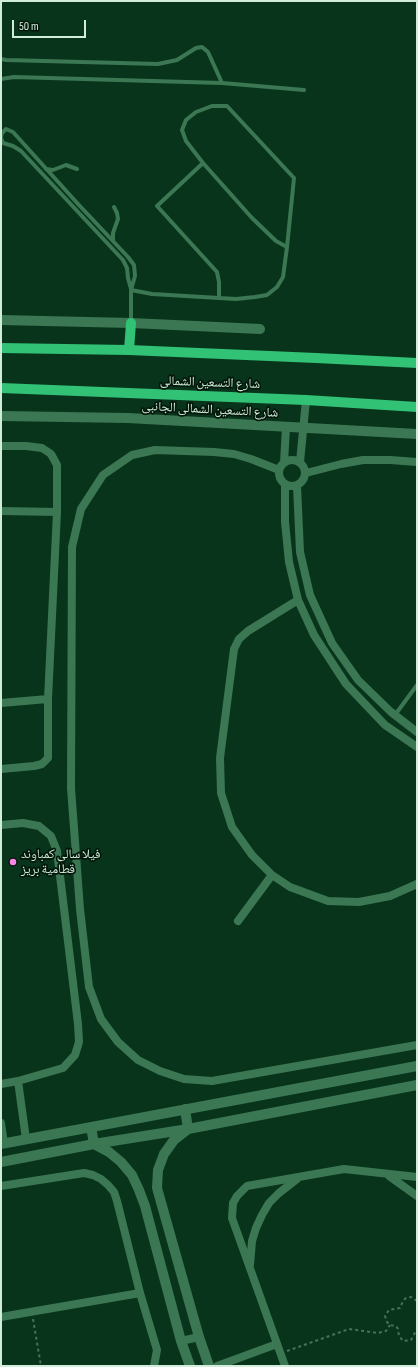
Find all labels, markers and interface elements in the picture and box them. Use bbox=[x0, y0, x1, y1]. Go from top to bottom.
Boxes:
scale bar bbox=[14, 12, 88, 38]
text: 50 m bbox=[19, 19, 39, 34]
street label: شارع التسعين الشمالى bbox=[160, 373, 260, 393]
street label: شارع التسعين الشمالى الجانبى bbox=[141, 399, 279, 421]
place label: فيلا سالى كمباوند قطامية بريز bbox=[21, 847, 100, 878]
marker: فيلا سالى كمباوند قطامية بريز bbox=[8, 857, 18, 867]

